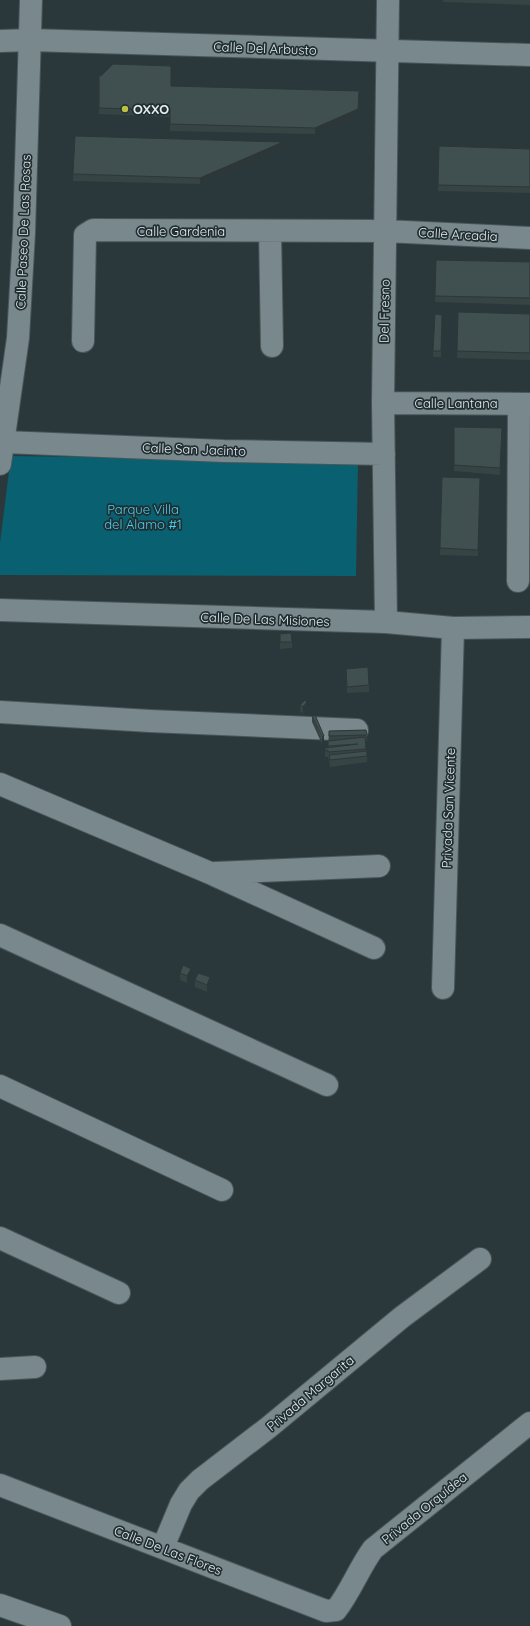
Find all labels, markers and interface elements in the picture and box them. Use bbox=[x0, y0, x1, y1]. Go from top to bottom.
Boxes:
street label: Calle Del Arbusto bbox=[213, 38, 317, 58]
place label: OXXO bbox=[133, 101, 169, 117]
marker: OXXO bbox=[120, 104, 130, 114]
street label: Calle Paseo De Las Rosas bbox=[12, 154, 34, 310]
street label: Calle Gardenia bbox=[137, 223, 225, 239]
street label: Calle Arcadia bbox=[418, 224, 498, 244]
street label: Del Fresno bbox=[375, 279, 393, 343]
street label: Calle Lantana bbox=[414, 395, 498, 411]
street label: Calle San Jacinto bbox=[142, 439, 246, 459]
park label: Parque Villa del Alamo #1 bbox=[104, 501, 182, 532]
street label: Calle De Las Misiones bbox=[200, 609, 330, 629]
street label: Privada San Vicente bbox=[438, 747, 458, 869]
street label: Privada Margarita bbox=[263, 1352, 357, 1434]
street label: Privada Orquídea bbox=[378, 1469, 470, 1547]
street label: Calle De Las Flores bbox=[112, 1522, 224, 1578]

